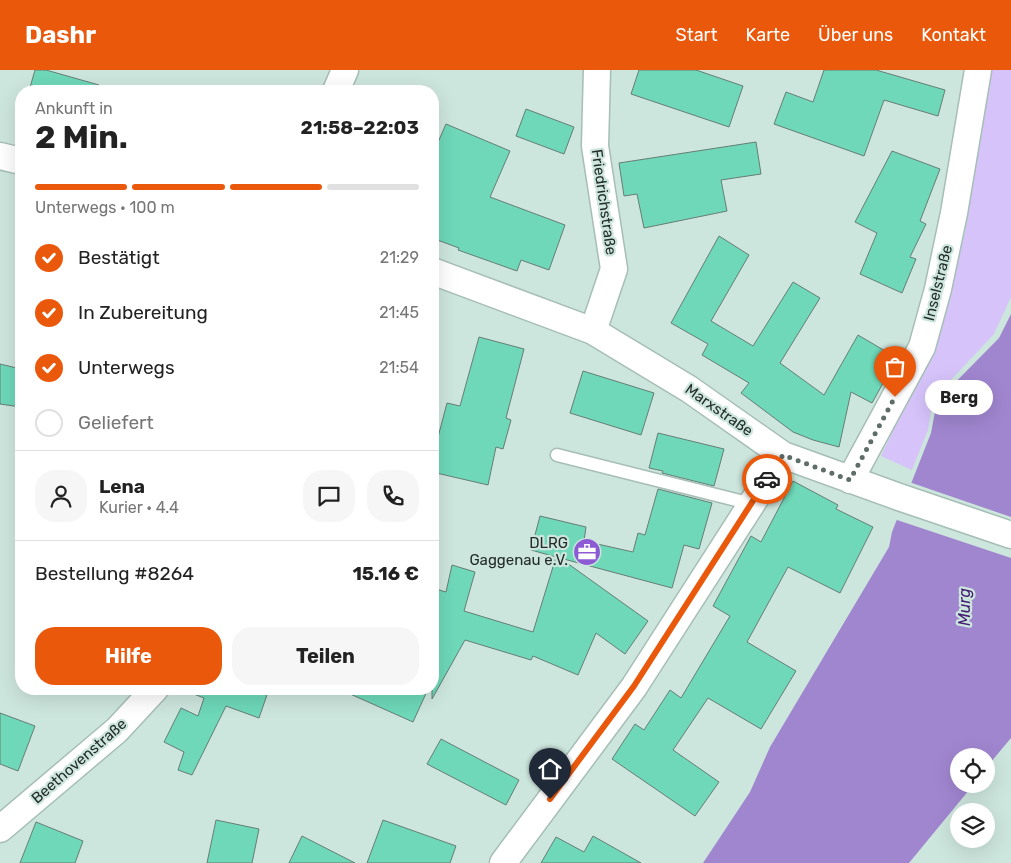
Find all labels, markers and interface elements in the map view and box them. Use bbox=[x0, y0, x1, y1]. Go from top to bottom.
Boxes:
text: Dashr bbox=[25, 21, 96, 49]
text: Start bbox=[675, 24, 718, 46]
text: Karte bbox=[746, 24, 790, 46]
text: Über uns bbox=[818, 24, 893, 46]
text: Kontakt bbox=[921, 24, 986, 46]
text: Ankunft in bbox=[35, 99, 113, 118]
text: 21:58–22:03 bbox=[301, 116, 419, 139]
text: 2 Min. bbox=[35, 118, 128, 156]
street label: Friedrichstraße bbox=[588, 148, 620, 256]
text: Unterwegs · 100 m bbox=[35, 198, 175, 217]
street label: Inselstraße bbox=[920, 243, 956, 323]
icon: check bbox=[35, 244, 63, 272]
text: Bestätigt bbox=[78, 246, 160, 269]
text: 21:29 bbox=[380, 248, 419, 267]
icon: check bbox=[35, 299, 63, 327]
text: In Zubereitung bbox=[78, 301, 208, 324]
text: 21:45 bbox=[379, 303, 419, 322]
pin bbox=[874, 346, 916, 397]
icon: bag bbox=[881, 353, 909, 381]
icon: check bbox=[35, 354, 63, 382]
text: Unterwegs bbox=[78, 356, 175, 379]
text: 21:54 bbox=[379, 358, 419, 377]
street label: Marxstraße bbox=[682, 380, 756, 440]
callout: Berg bbox=[925, 380, 992, 414]
text: Berg bbox=[940, 388, 978, 407]
text: Geliefert bbox=[78, 411, 154, 434]
courier bbox=[742, 454, 792, 504]
icon: car bbox=[753, 465, 781, 493]
button: person bbox=[35, 470, 87, 522]
button: chat bbox=[303, 470, 355, 522]
button: phone bbox=[367, 470, 419, 522]
text: Lena bbox=[99, 475, 145, 498]
text: Kurier · 4.4 bbox=[99, 498, 179, 517]
place label: DLRG Gaggenau e.V. bbox=[469, 534, 568, 569]
office icon: DLRG Gaggenau e.V. bbox=[572, 537, 602, 567]
text: Bestellung #8264 bbox=[35, 562, 194, 585]
text: 15.16 € bbox=[352, 562, 419, 585]
water label: Murg bbox=[955, 588, 974, 626]
button: Hilfe bbox=[35, 627, 222, 685]
button: Teilen bbox=[232, 627, 419, 685]
street label: Beethovenstraße bbox=[28, 715, 130, 807]
pin bbox=[529, 748, 571, 799]
map controls bbox=[950, 748, 995, 848]
button: locate bbox=[950, 748, 995, 793]
icon: home bbox=[536, 755, 564, 783]
button: layers bbox=[950, 803, 995, 848]

